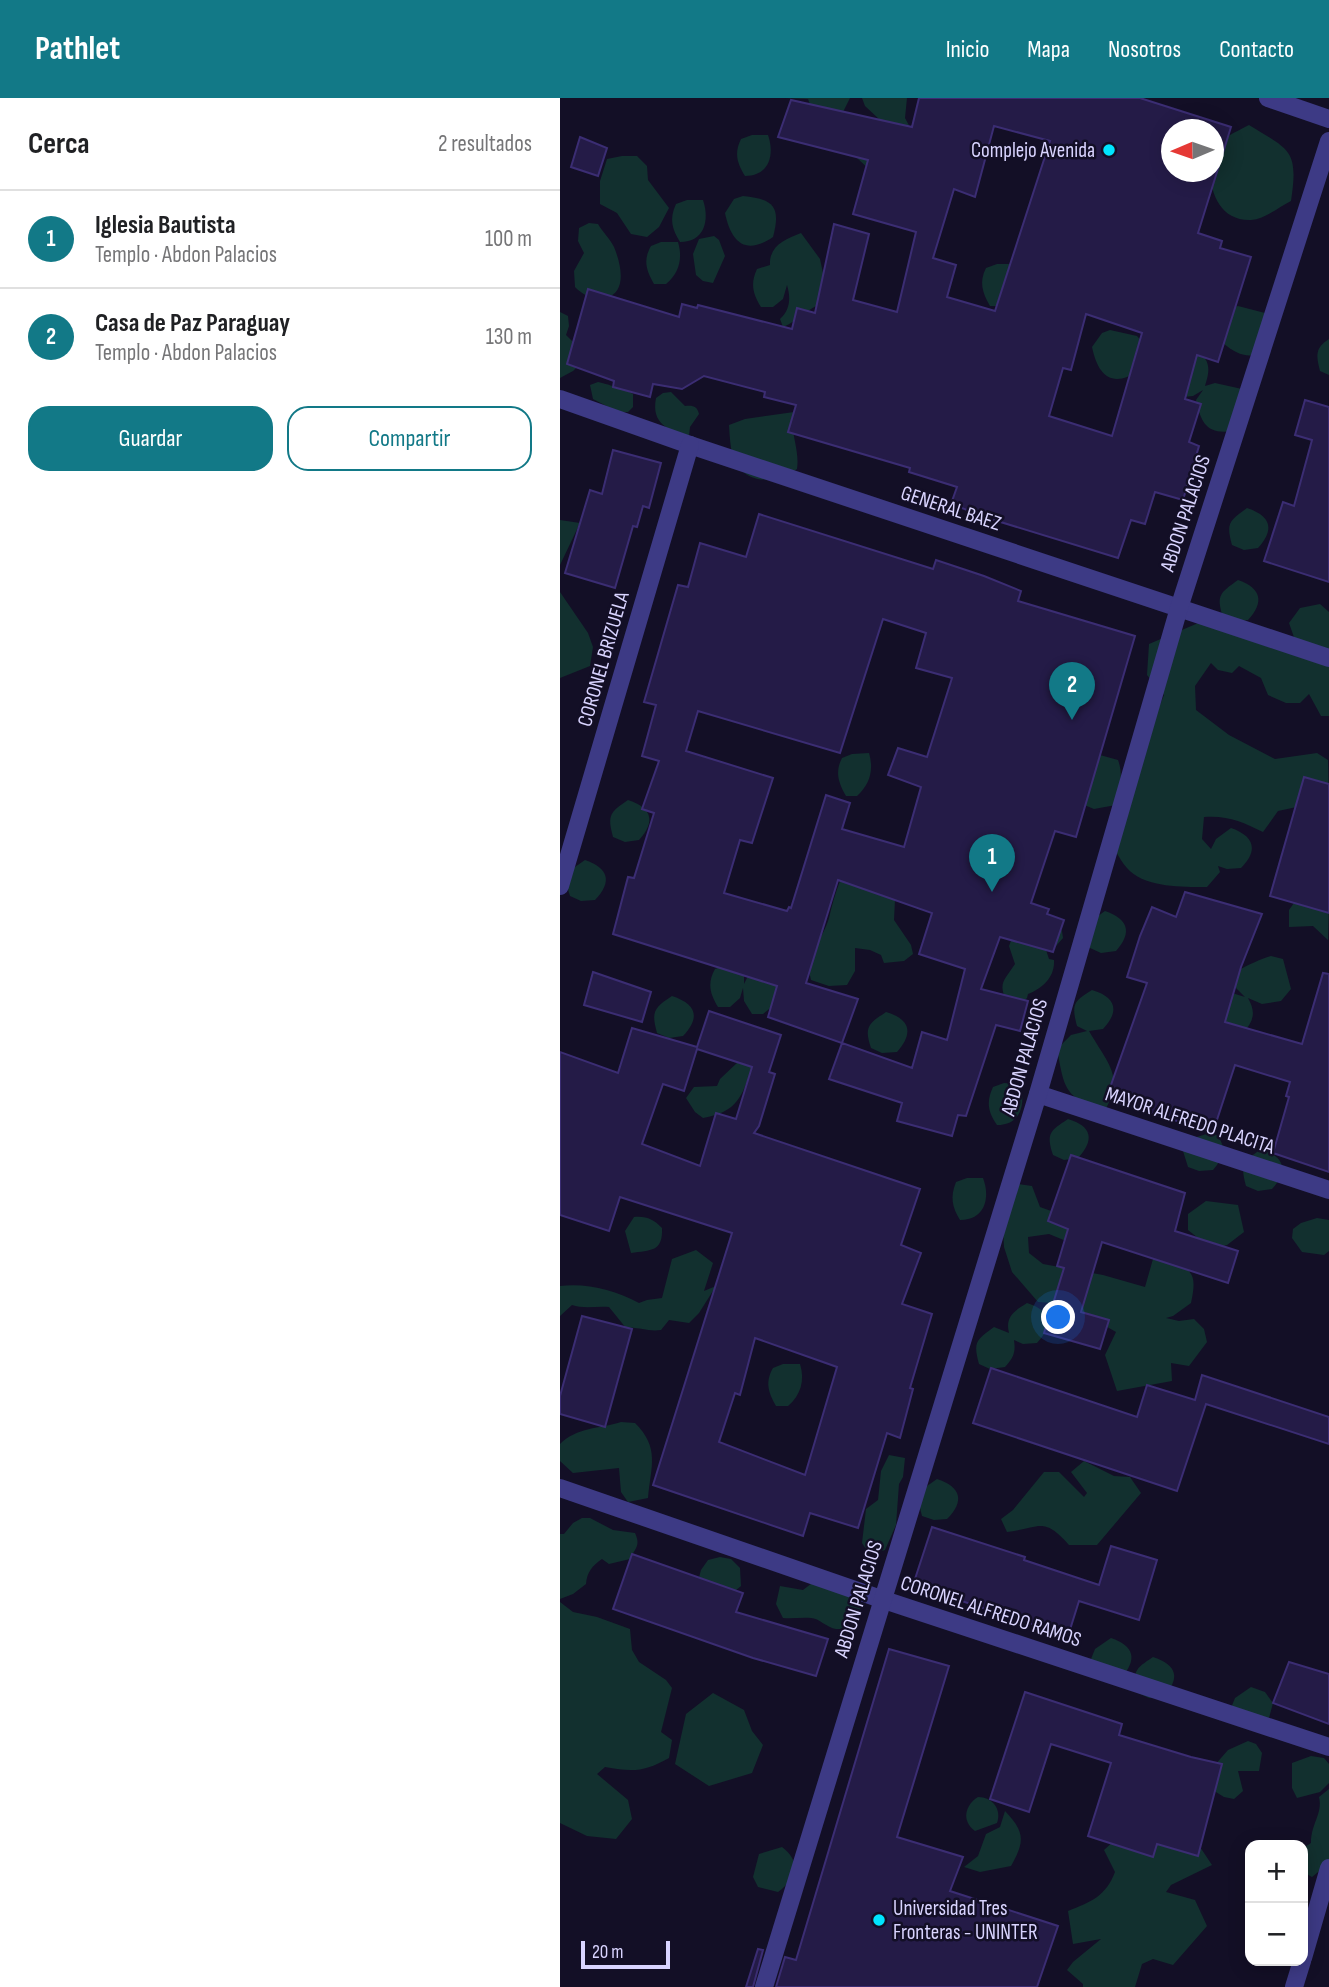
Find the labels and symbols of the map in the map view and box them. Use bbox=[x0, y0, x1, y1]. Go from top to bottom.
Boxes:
north arrow bbox=[1161, 119, 1224, 182]
place label: Complejo Avenida bbox=[971, 138, 1095, 163]
marker: Complejo Avenida bbox=[1101, 142, 1117, 158]
street label: ABDON PALACIOS bbox=[1155, 452, 1216, 575]
street label: GENERAL BAEZ bbox=[898, 481, 1004, 536]
street label: CORONEL BRIZUELA bbox=[572, 588, 635, 729]
pin: 2 bbox=[1049, 662, 1095, 720]
pin: 1 bbox=[969, 834, 1015, 892]
street label: ABDON PALACIOS bbox=[996, 996, 1053, 1120]
street label: MAYOR ALFREDO PLACITA bbox=[1102, 1081, 1279, 1160]
your location bbox=[1041, 1300, 1075, 1334]
street label: ABDON PALACIOS bbox=[829, 1538, 888, 1662]
street label: CORONEL ALFREDO RAMOS bbox=[897, 1570, 1084, 1652]
place label: Universidad Tres Fronteras - UNINTER bbox=[893, 1896, 1038, 1945]
marker: Universidad Tres Fronteras - UNINTER bbox=[871, 1912, 887, 1928]
scale bar bbox=[581, 1938, 670, 1970]

